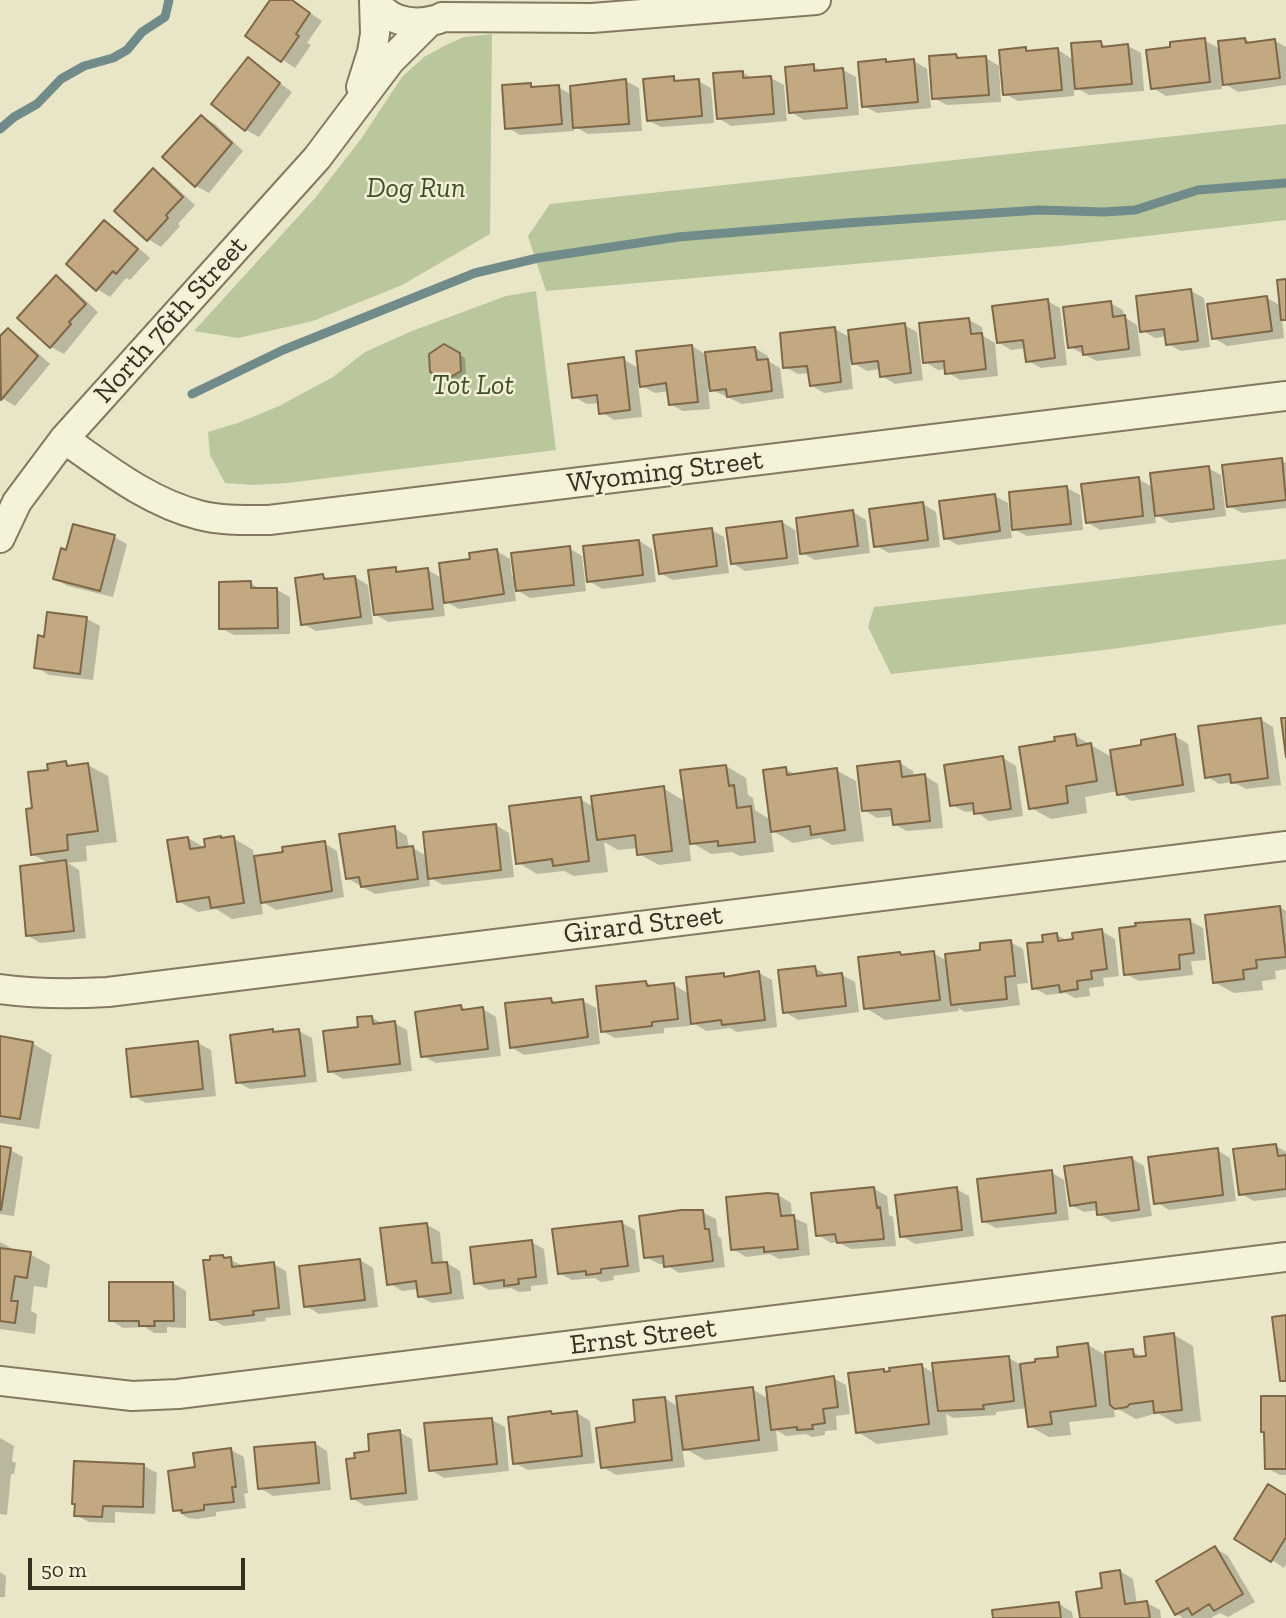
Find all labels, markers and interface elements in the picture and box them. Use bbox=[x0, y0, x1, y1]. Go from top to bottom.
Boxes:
park label: Dog Run bbox=[366, 172, 466, 206]
street label: North 76th Street bbox=[87, 230, 255, 410]
park label: Tot Lot bbox=[432, 369, 514, 403]
street label: Wyoming Street bbox=[565, 443, 765, 501]
street label: Girard Street bbox=[562, 899, 724, 951]
street label: Ernst Street bbox=[568, 1311, 718, 1363]
scale bar bbox=[32, 1544, 248, 1588]
text: 50 m bbox=[41, 1557, 87, 1582]

